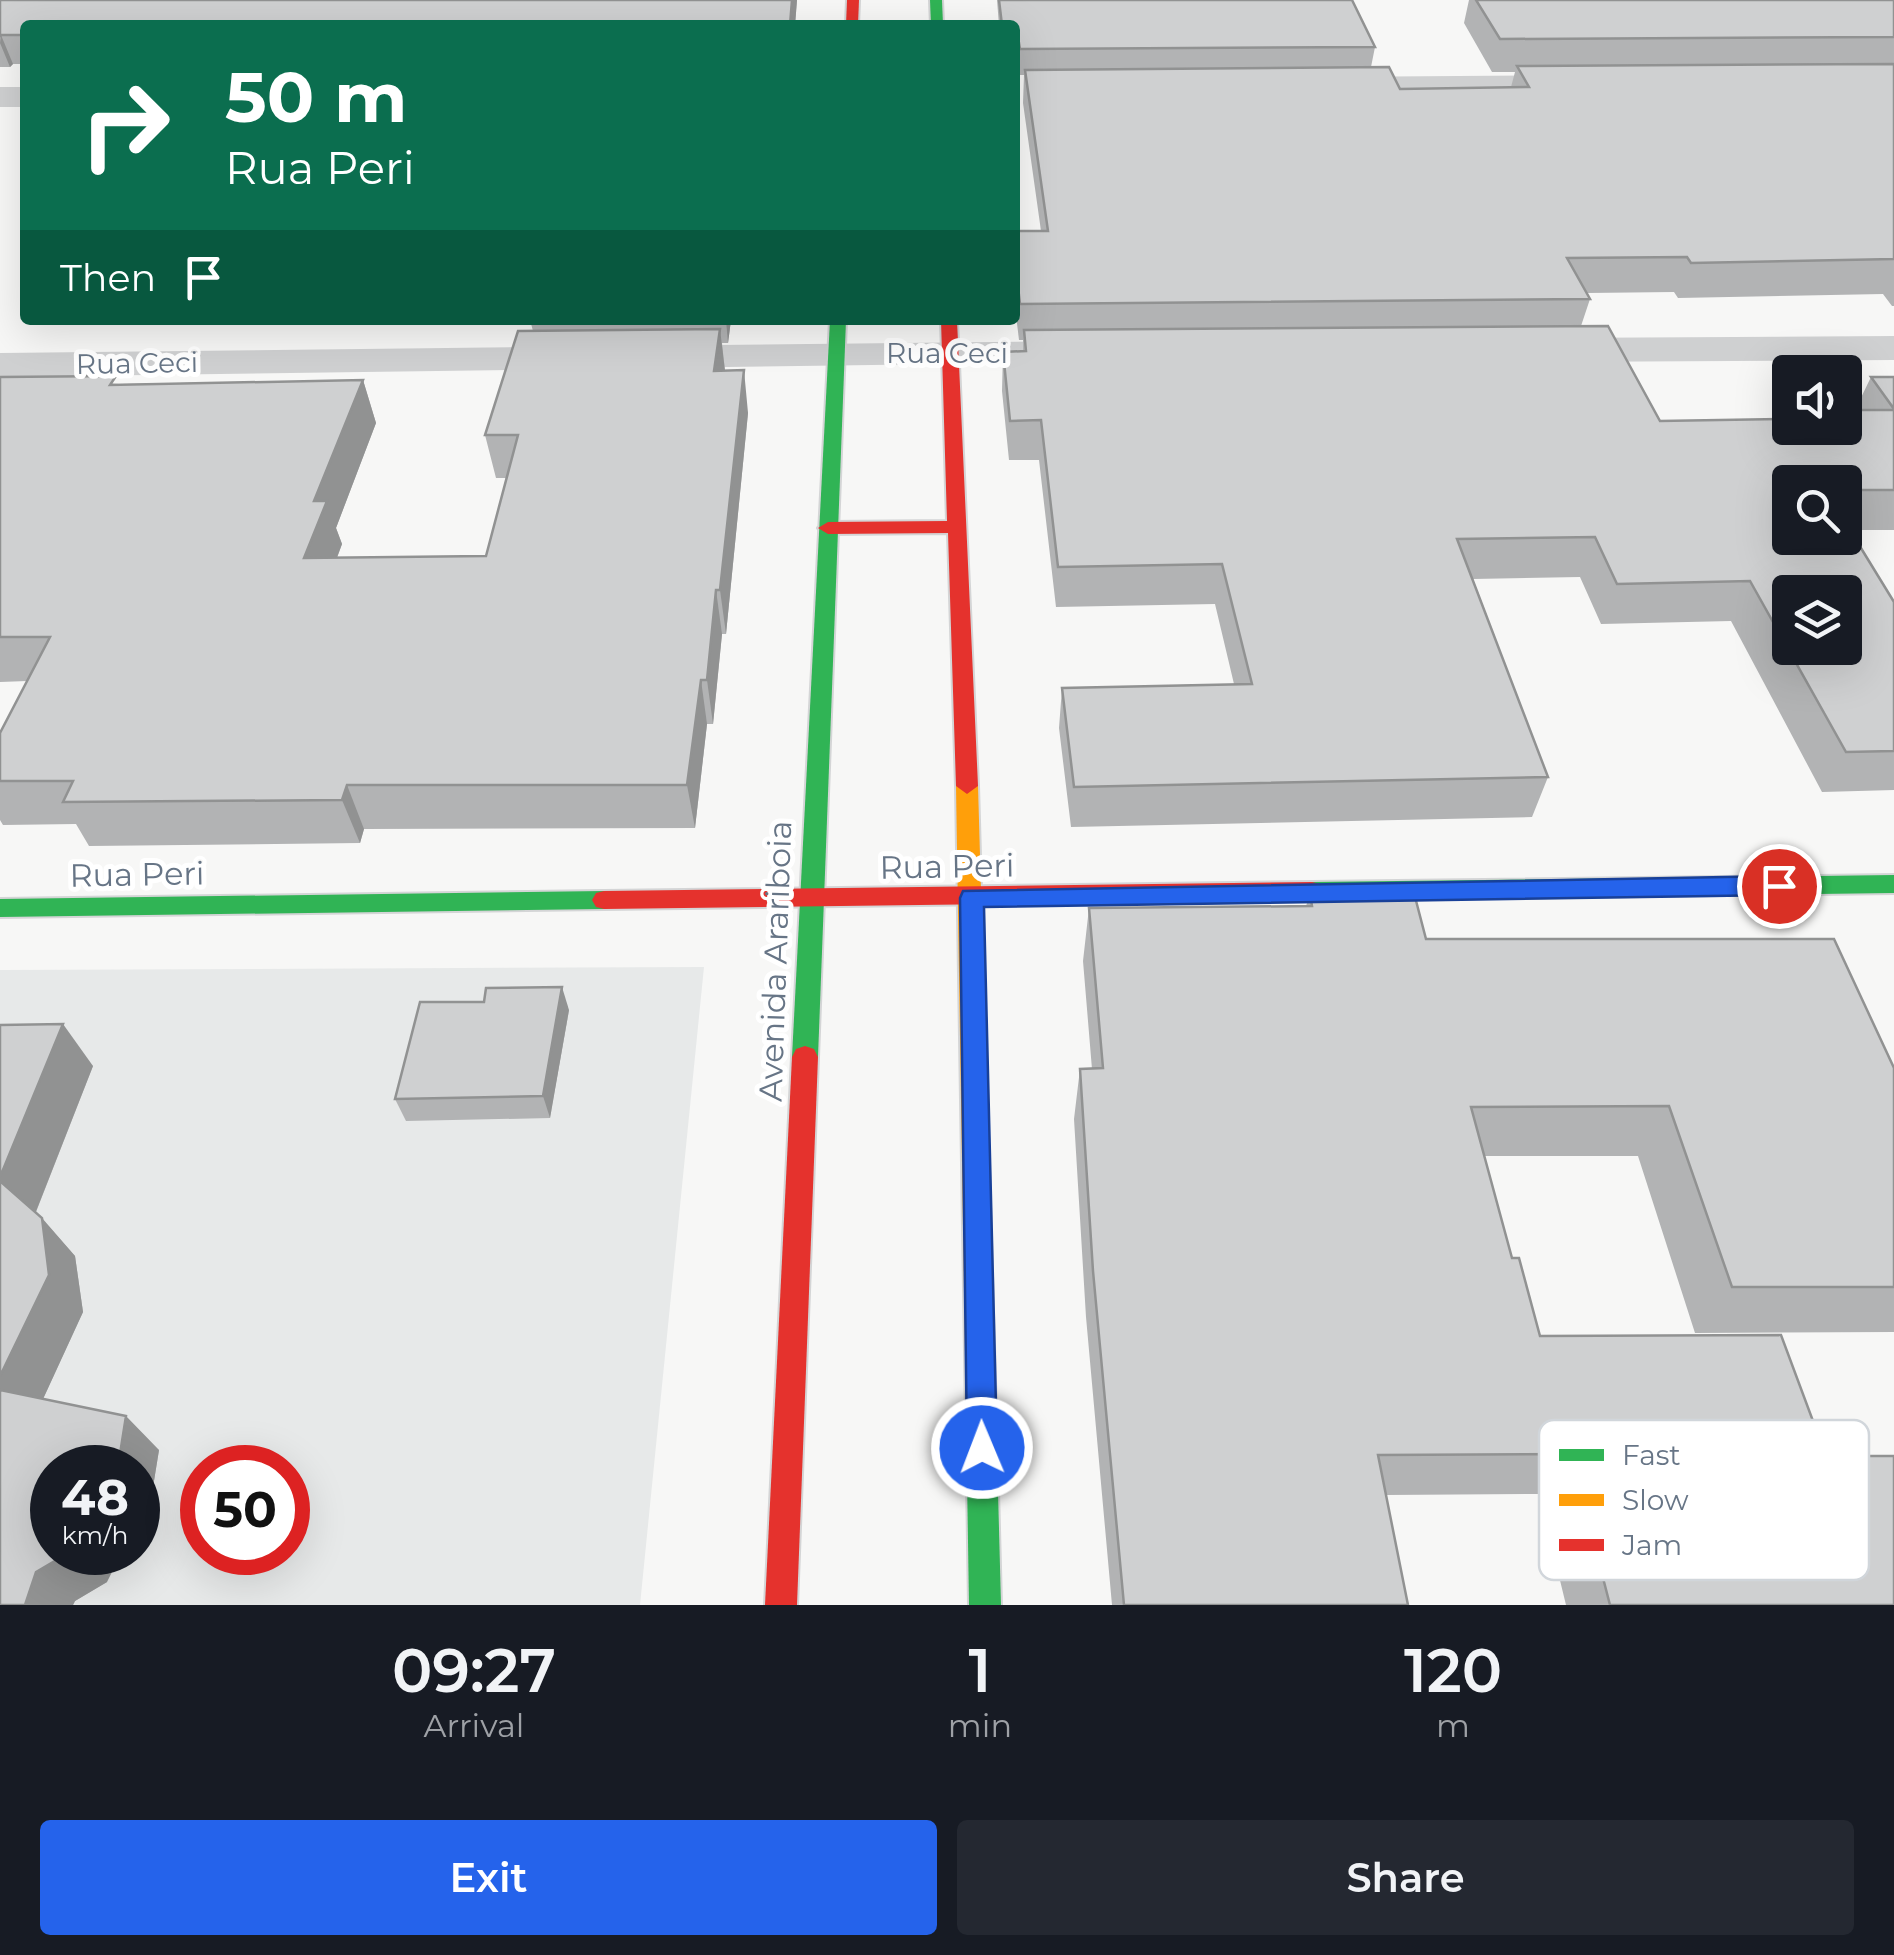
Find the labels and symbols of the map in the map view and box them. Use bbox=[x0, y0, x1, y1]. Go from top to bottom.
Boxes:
street label: Rua Ceci bbox=[886, 336, 1008, 370]
street label: Rua Ceci bbox=[76, 345, 198, 381]
street label: Avenida Arariboia bbox=[751, 820, 799, 1102]
pin bbox=[1737, 844, 1822, 929]
street label: Rua Peri bbox=[879, 845, 1015, 887]
street label: Rua Peri bbox=[69, 853, 205, 895]
position arrow bbox=[930, 1396, 1034, 1500]
legend bbox=[1539, 1420, 1869, 1580]
text: Fast bbox=[1622, 1438, 1681, 1472]
speed limit sign: 50 bbox=[180, 1445, 310, 1575]
text: Slow bbox=[1622, 1483, 1689, 1517]
text: Jam bbox=[1621, 1528, 1682, 1562]

